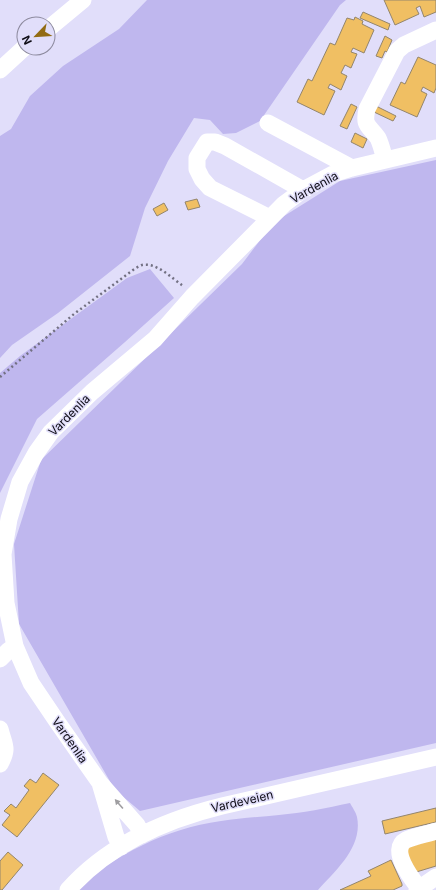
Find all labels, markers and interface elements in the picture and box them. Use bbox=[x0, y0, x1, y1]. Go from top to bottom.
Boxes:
north arrow bbox=[16, 16, 56, 56]
text: N bbox=[19, 33, 35, 47]
street label: Vardenlia bbox=[287, 168, 341, 206]
street label: Vardenlia bbox=[45, 391, 93, 439]
street label: Vardenlia bbox=[49, 714, 91, 766]
street label: Vardeveien bbox=[209, 787, 275, 815]
one-way arrow bbox=[114, 799, 123, 810]

